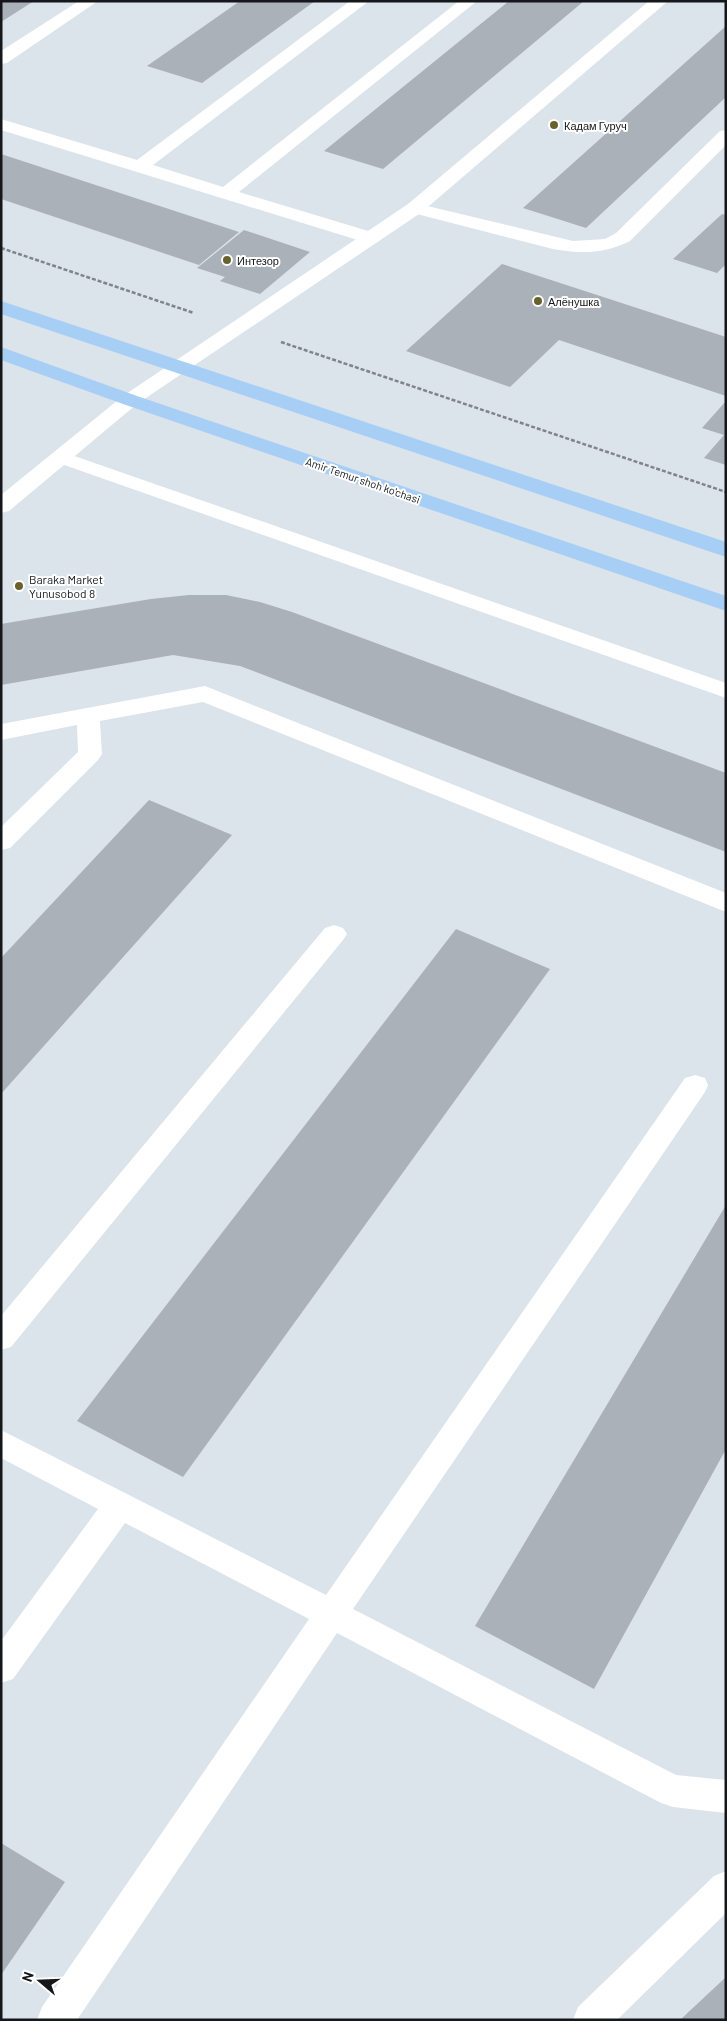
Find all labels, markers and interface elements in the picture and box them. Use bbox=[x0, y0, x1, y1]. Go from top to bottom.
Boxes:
marker: Кадам Гуруч bbox=[548, 119, 560, 131]
place label: Кадам Гуруч bbox=[564, 119, 627, 132]
marker: Интезор bbox=[221, 254, 233, 266]
place label: Интезор bbox=[237, 254, 279, 267]
marker: Алёнушка bbox=[532, 295, 544, 307]
place label: Алёнушка bbox=[548, 295, 600, 308]
street label: Amir Temur shoh ko'chasi bbox=[304, 454, 422, 506]
place label: Baraka Market Yunusobod 8 bbox=[29, 572, 103, 600]
marker: Baraka Market Yunusobod 8 bbox=[13, 580, 25, 592]
north arrow bbox=[15, 1956, 65, 2006]
text: N bbox=[18, 1969, 37, 1984]

